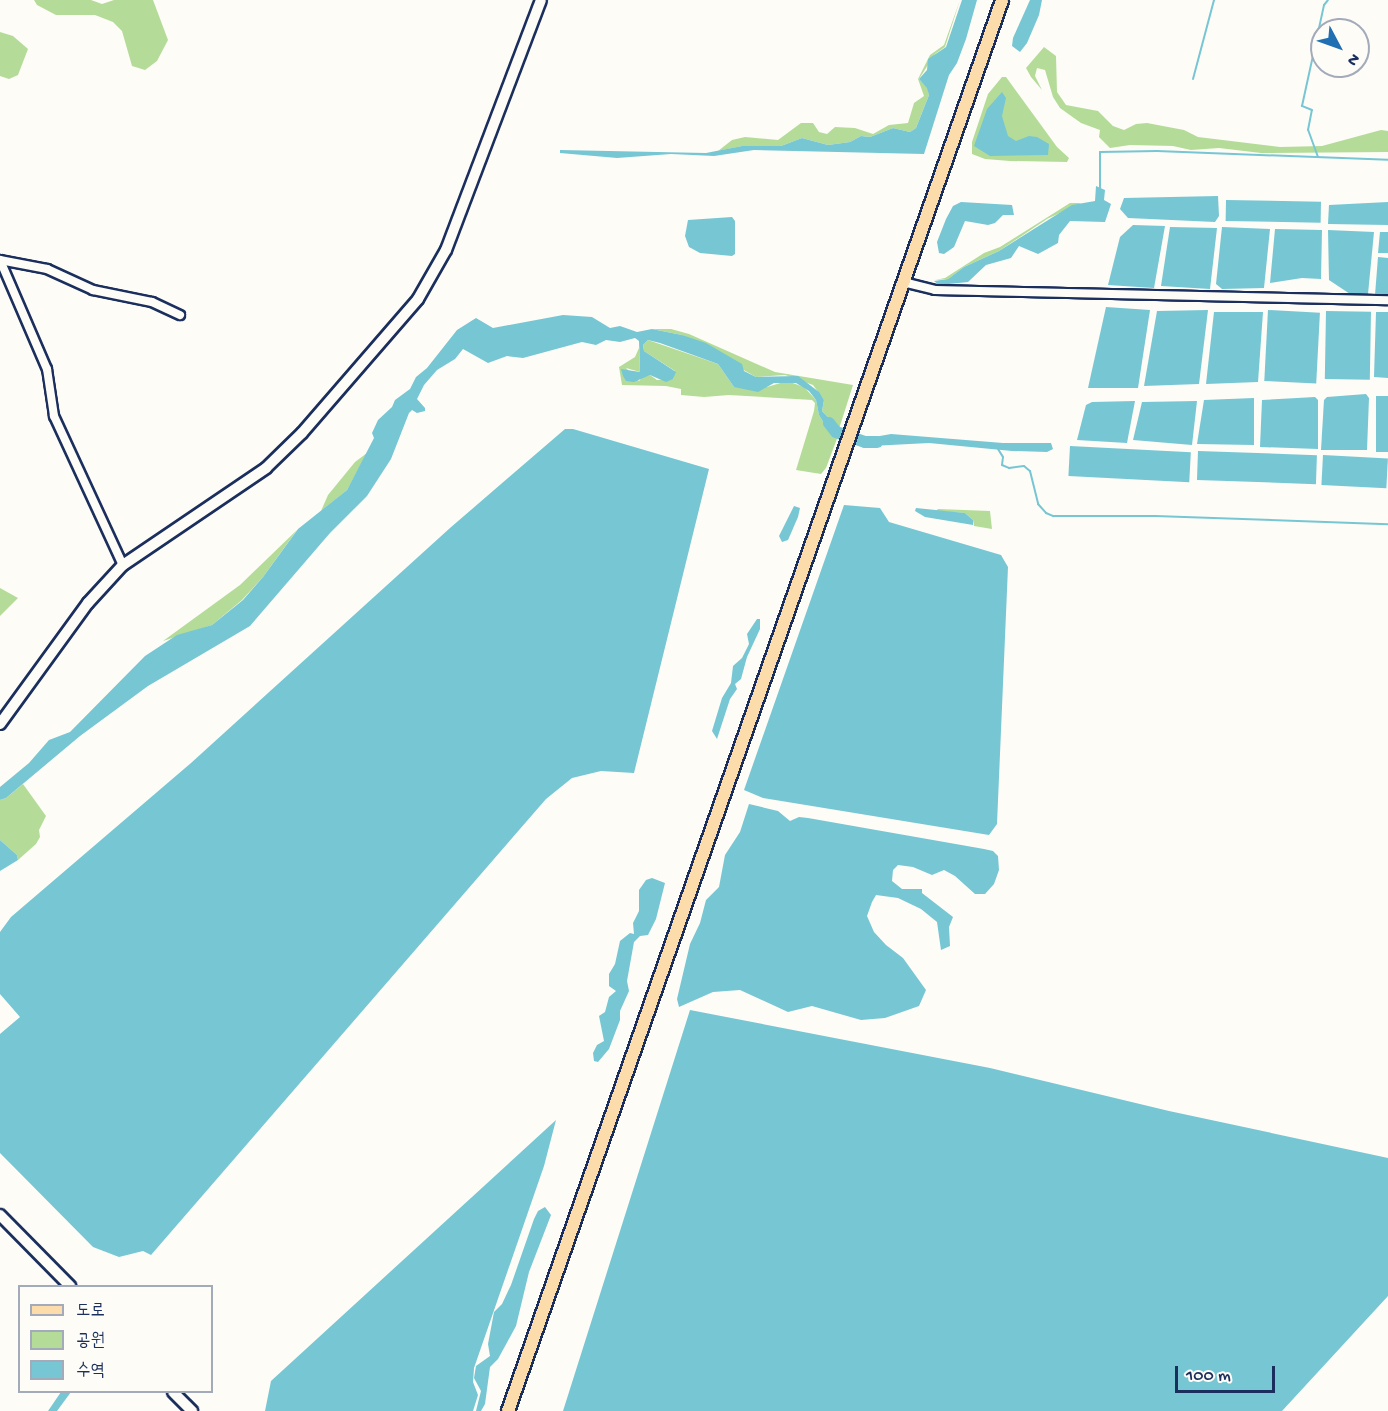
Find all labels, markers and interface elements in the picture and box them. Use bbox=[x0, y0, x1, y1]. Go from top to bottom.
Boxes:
north arrow bbox=[1310, 18, 1370, 78]
text: N bbox=[1342, 49, 1363, 69]
legend bbox=[18, 1285, 213, 1393]
text: 도로 bbox=[76, 1301, 105, 1322]
text: 공원 bbox=[76, 1331, 105, 1352]
scale bar bbox=[1178, 1354, 1278, 1392]
text: 수역 bbox=[76, 1361, 105, 1382]
text: 100 m bbox=[1186, 1366, 1231, 1387]

